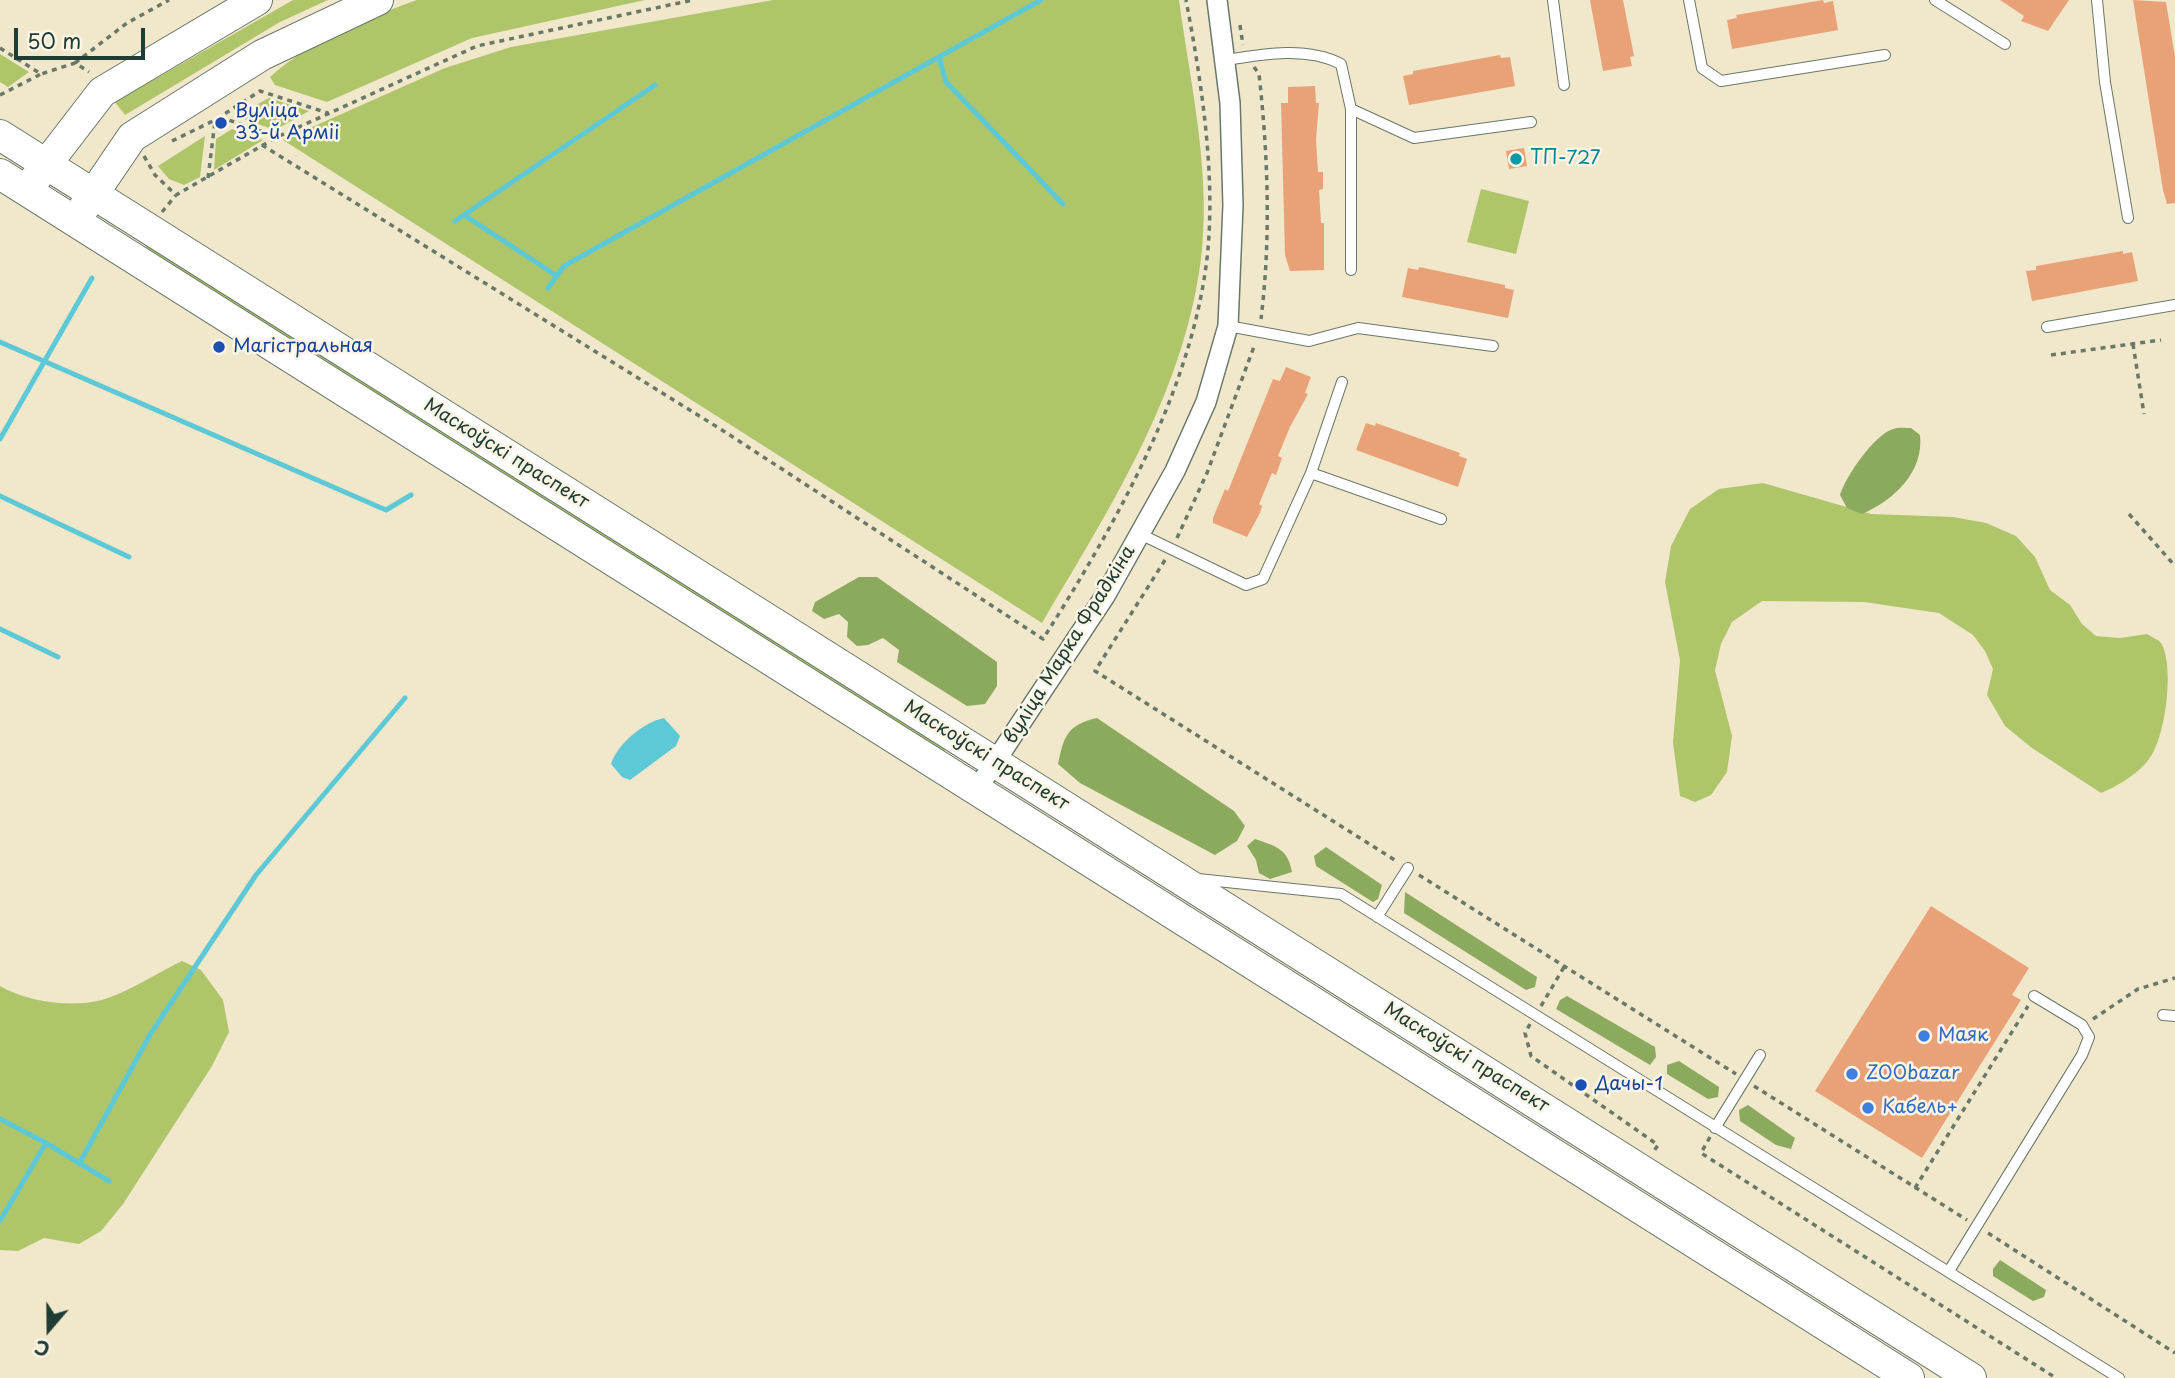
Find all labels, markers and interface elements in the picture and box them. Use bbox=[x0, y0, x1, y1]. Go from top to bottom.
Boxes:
scale bar bbox=[18, 14, 149, 58]
text: 50 m bbox=[27, 24, 81, 56]
place label: Вуліца 33-й Арміі bbox=[235, 101, 339, 145]
marker: Вуліца 33-й Арміі bbox=[213, 115, 229, 131]
place label: ТП-727 bbox=[1530, 148, 1601, 170]
marker: ТП-727 bbox=[1508, 151, 1524, 167]
place label: Магістральная bbox=[233, 336, 373, 358]
marker: Магістральная bbox=[211, 339, 227, 355]
street label: Маскоўскі праспект bbox=[419, 394, 593, 514]
street label: вуліца Марка Фрадкіна bbox=[999, 541, 1141, 749]
street label: Маскоўскі праспект bbox=[899, 696, 1073, 816]
street label: Маскоўскі праспект bbox=[1379, 998, 1553, 1118]
place label: Маяк bbox=[1938, 1025, 1988, 1047]
marker: Маяк bbox=[1916, 1028, 1932, 1044]
place label: ZOObazar bbox=[1866, 1063, 1959, 1085]
marker: ZOObazar bbox=[1844, 1066, 1860, 1082]
place label: Дачы-1 bbox=[1595, 1074, 1663, 1096]
marker: Дачы-1 bbox=[1573, 1077, 1589, 1093]
place label: Кабель+ bbox=[1882, 1097, 1959, 1119]
marker: Кабель+ bbox=[1860, 1100, 1876, 1116]
north arrow bbox=[14, 1294, 84, 1364]
text: С bbox=[30, 1333, 53, 1364]

